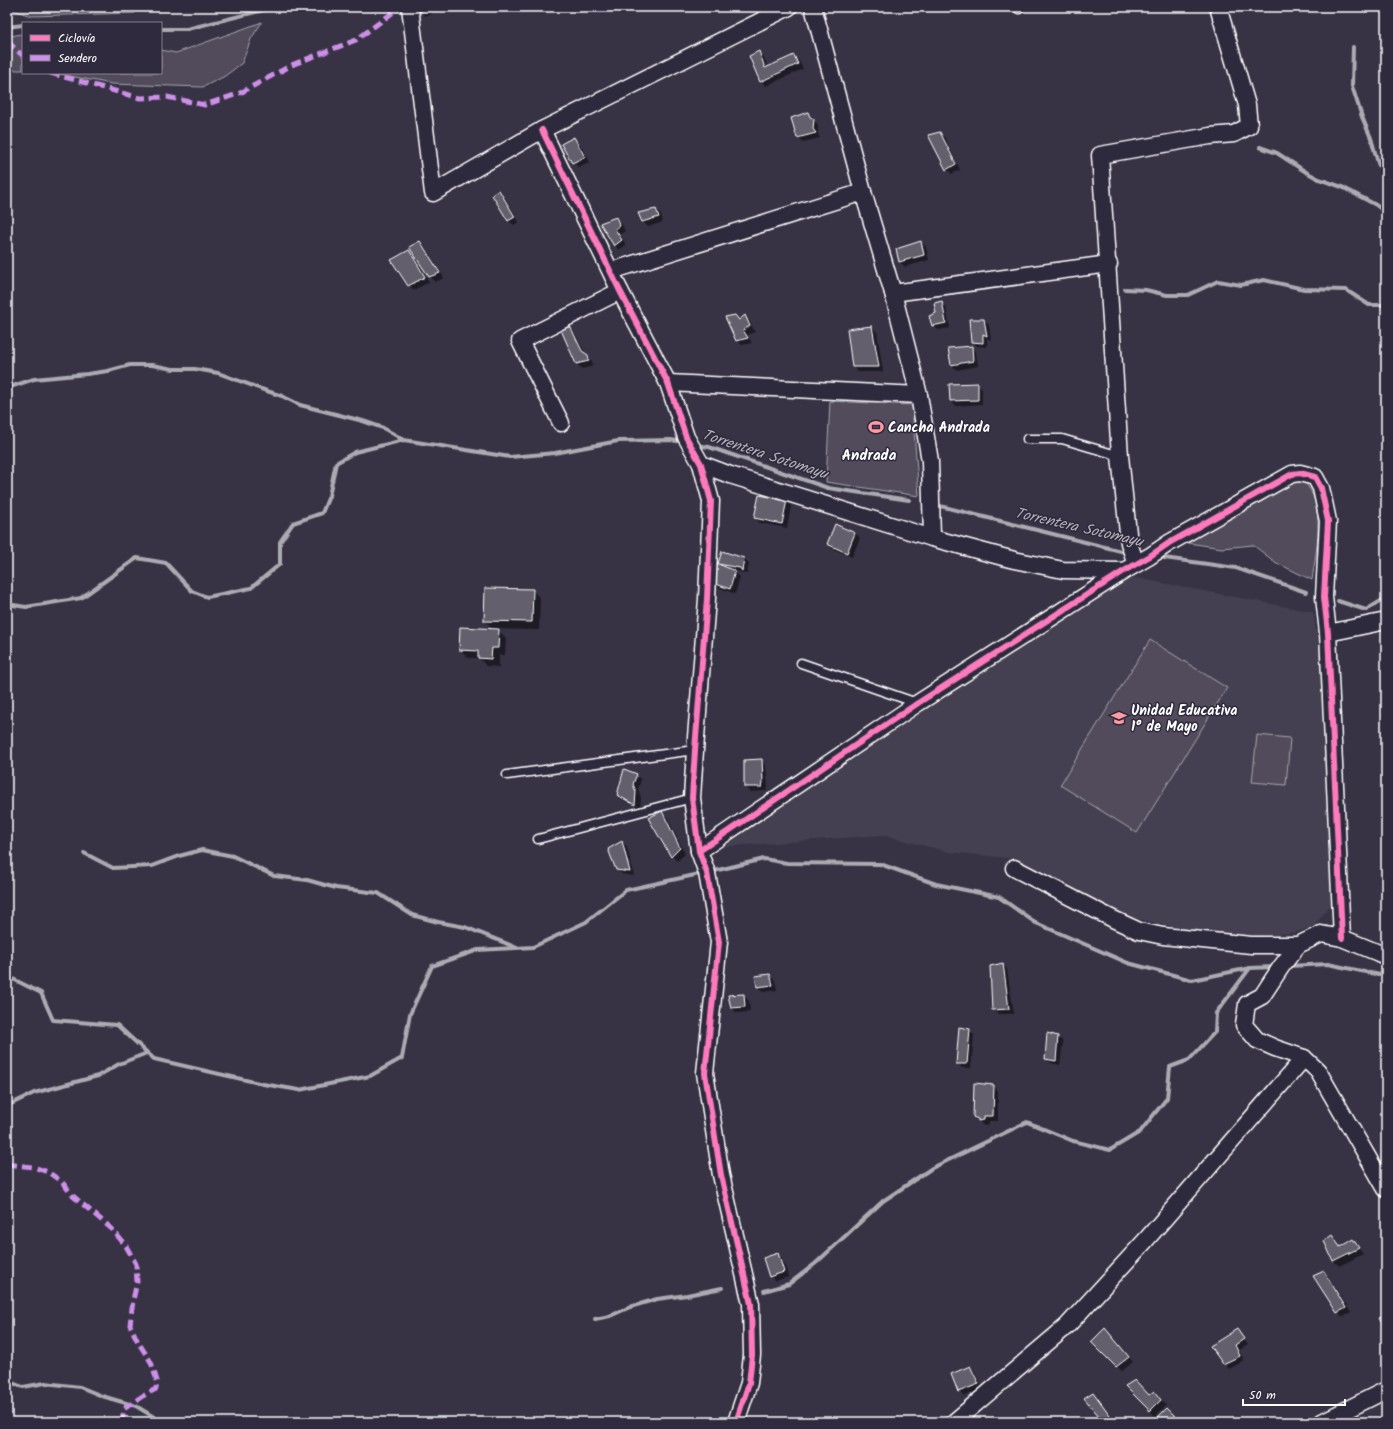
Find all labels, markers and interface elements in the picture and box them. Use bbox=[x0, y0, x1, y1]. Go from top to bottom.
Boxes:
legend bbox=[22, 22, 162, 74]
text: Ciclovía bbox=[58, 29, 96, 48]
text: Sendero bbox=[58, 49, 97, 68]
place label: Cancha Andrada bbox=[888, 417, 990, 439]
sports icon: Cancha Andrada bbox=[867, 418, 885, 436]
water label: Torrentera Sotomayu bbox=[699, 423, 832, 487]
district label: Andrada bbox=[842, 444, 897, 468]
water label: Torrentera Sotomayu bbox=[1012, 502, 1147, 555]
place label: Unidad Educativa 1° de Mayo bbox=[1131, 700, 1237, 738]
school or university icon: Unidad Educativa 1° de Mayo bbox=[1110, 709, 1128, 727]
scale bar bbox=[1243, 1381, 1345, 1407]
text: 50 m bbox=[1249, 1386, 1276, 1405]

